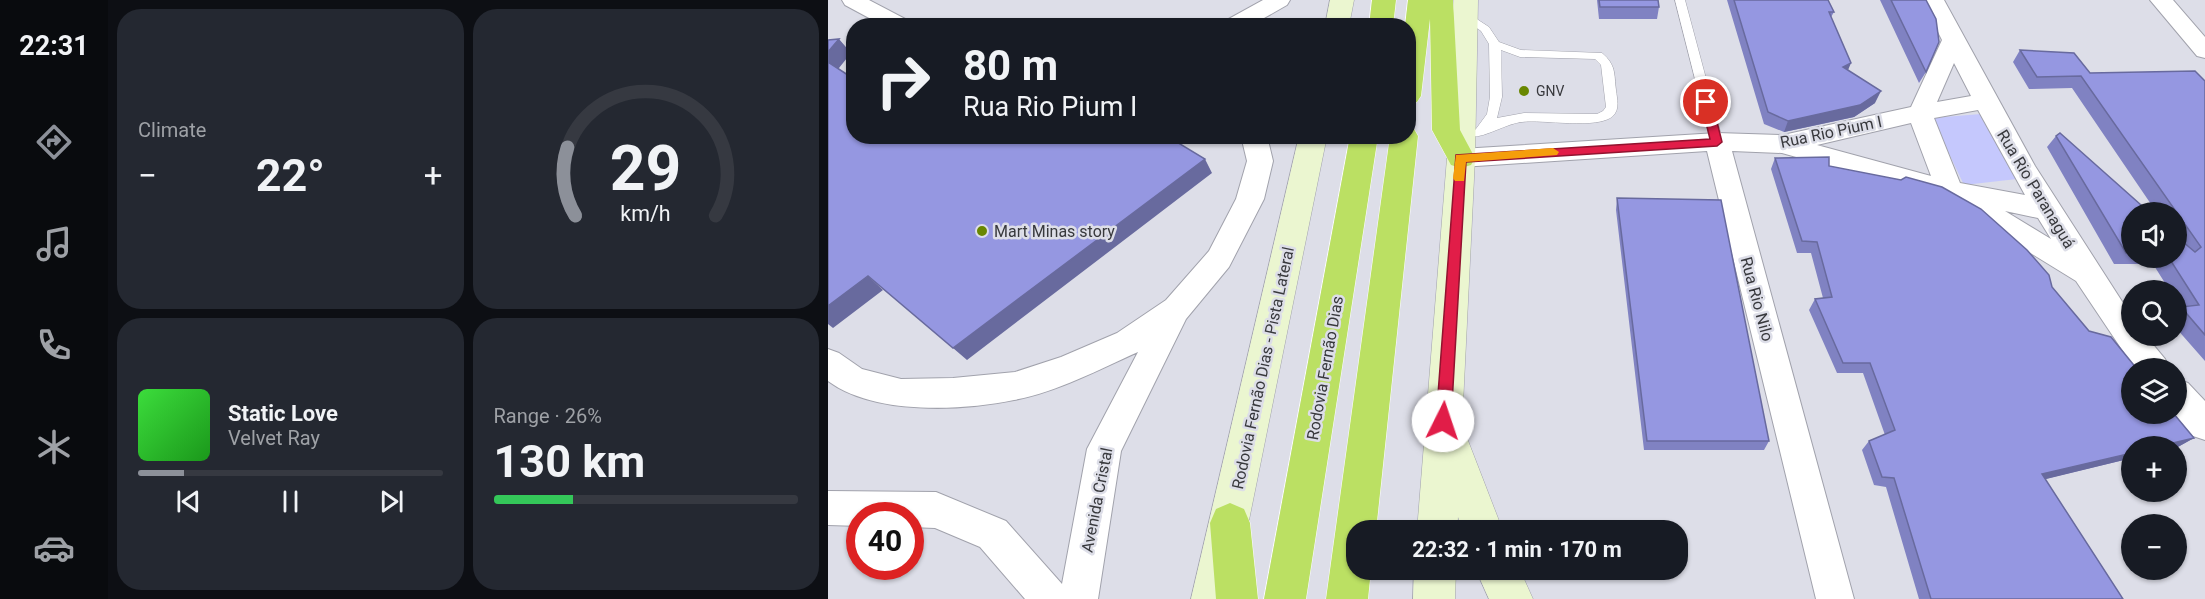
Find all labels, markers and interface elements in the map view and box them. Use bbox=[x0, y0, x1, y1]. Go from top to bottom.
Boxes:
text: 22:31 bbox=[19, 30, 89, 62]
text: 80 m bbox=[963, 41, 1058, 90]
icon: right bbox=[864, 42, 942, 120]
pin bbox=[1680, 76, 1731, 127]
place label: GNV bbox=[1536, 83, 1565, 99]
marker: GNV bbox=[1517, 84, 1531, 98]
icon: arrive bbox=[1689, 85, 1722, 118]
text: Rua Rio Pium I bbox=[963, 91, 1137, 123]
street label: Rua Rio Pium I bbox=[1778, 112, 1884, 152]
text: Climate bbox=[138, 118, 206, 142]
icon: directions bbox=[33, 121, 75, 163]
street label: Rua Rio Paranaguá bbox=[1993, 126, 2079, 252]
text: 29 bbox=[610, 132, 682, 205]
text: 22° bbox=[256, 149, 325, 202]
text: − bbox=[138, 156, 157, 195]
text: + bbox=[424, 156, 443, 195]
text: km/h bbox=[621, 201, 671, 226]
map controls bbox=[2121, 202, 2187, 580]
button: sound bbox=[2121, 202, 2187, 268]
place label: Mart Minas story bbox=[994, 222, 1115, 241]
icon: music bbox=[33, 223, 75, 265]
marker: Mart Minas story bbox=[975, 224, 989, 238]
street label: Rodovia Fernão Dias - Pista Lateral bbox=[1228, 245, 1298, 491]
street label: Rua Rio Nilo bbox=[1737, 255, 1777, 343]
button: search bbox=[2121, 280, 2187, 346]
street label: Rodovia Fernão Dias bbox=[1303, 295, 1347, 441]
icon: phone bbox=[33, 324, 75, 366]
button: layers bbox=[2121, 358, 2187, 424]
position arrow bbox=[1411, 389, 1475, 453]
text: Static Love bbox=[228, 401, 338, 426]
text: Range · 26% bbox=[494, 404, 602, 428]
icon: climate bbox=[33, 426, 75, 468]
text: Velvet Ray bbox=[228, 426, 320, 450]
text: 130 km bbox=[494, 435, 645, 488]
button: + bbox=[2121, 436, 2187, 502]
street label: Avenida Cristal bbox=[1078, 446, 1116, 554]
icon: previous bbox=[172, 485, 205, 518]
icon: pause bbox=[274, 485, 307, 518]
icon: next bbox=[375, 485, 408, 518]
speed limit sign: 40 bbox=[846, 502, 924, 580]
button: − bbox=[2121, 514, 2187, 580]
icon: car bbox=[33, 527, 75, 569]
text: 22:32 · 1 min · 170 m bbox=[1412, 537, 1622, 562]

